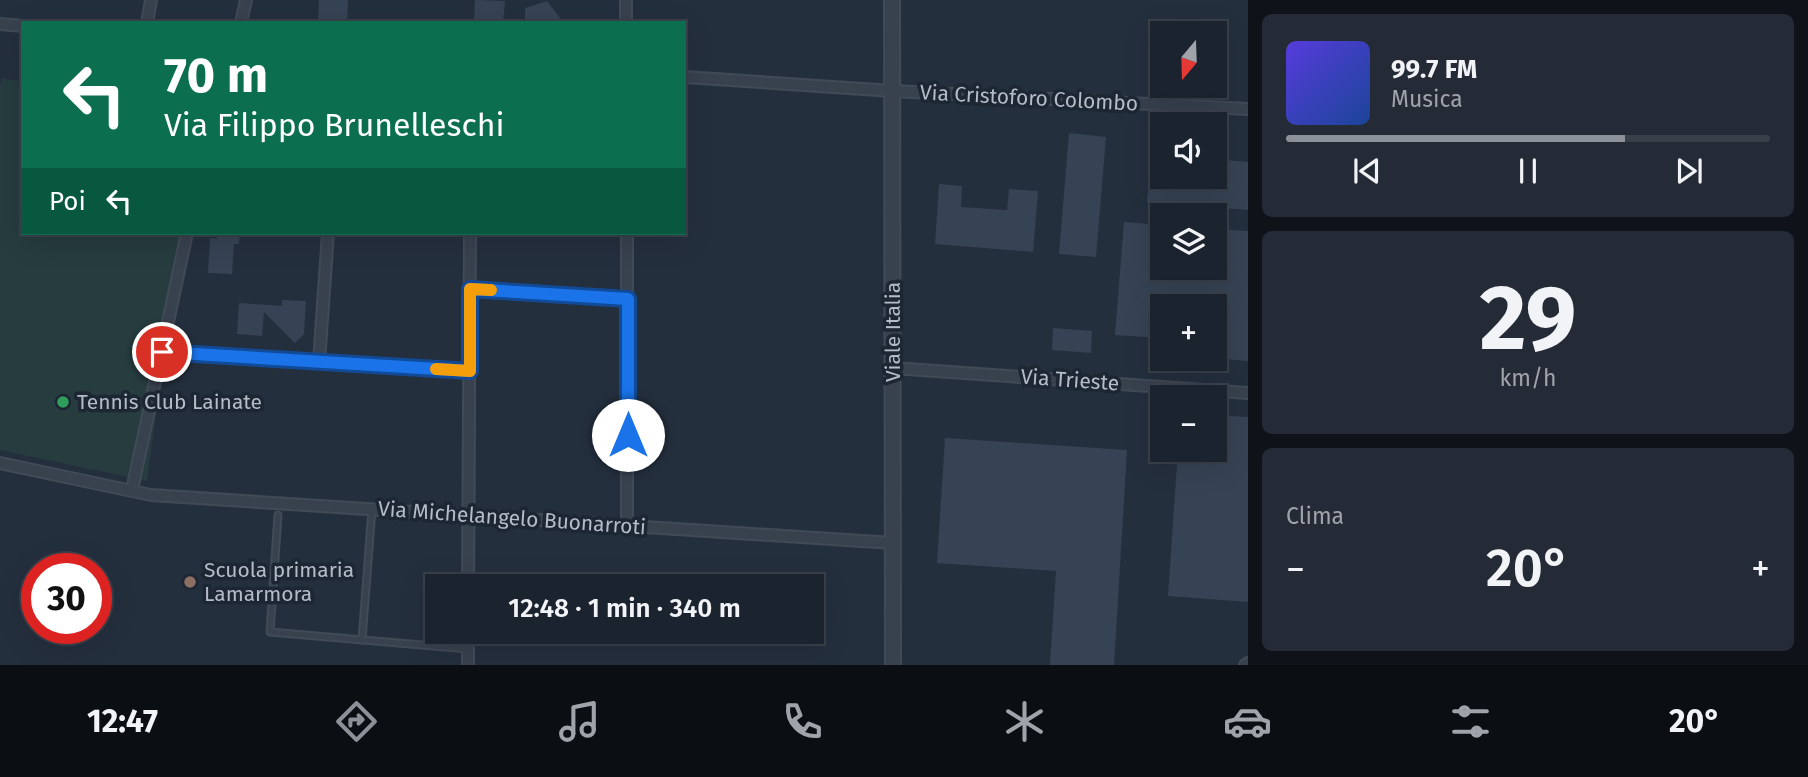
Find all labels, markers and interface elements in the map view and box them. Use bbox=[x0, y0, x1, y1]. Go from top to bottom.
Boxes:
north arrow bbox=[1150, 21, 1227, 98]
map controls bbox=[1150, 21, 1227, 462]
text: 70 m bbox=[164, 46, 268, 105]
icon: left bbox=[49, 49, 140, 140]
text: 99.7 FM bbox=[1391, 54, 1477, 85]
street label: Via Cristoforo Colombo bbox=[919, 79, 1139, 117]
text: Musica bbox=[1391, 85, 1463, 113]
text: Via Filippo Brunelleschi bbox=[164, 106, 505, 144]
button: sound bbox=[1150, 112, 1227, 189]
icon: previous bbox=[1348, 152, 1386, 190]
icon: pause bbox=[1509, 152, 1547, 190]
icon: next bbox=[1670, 152, 1708, 190]
icon: left bbox=[100, 182, 138, 220]
text: Poi bbox=[49, 186, 86, 217]
button: layers bbox=[1150, 203, 1227, 280]
text: 29 bbox=[1479, 264, 1577, 373]
street label: Viale Italia bbox=[880, 282, 906, 382]
button: + bbox=[1150, 294, 1227, 371]
pin bbox=[132, 322, 192, 382]
icon: arrive bbox=[143, 333, 181, 371]
street label: Via Trieste bbox=[1020, 364, 1120, 396]
text: km/h bbox=[1500, 364, 1556, 392]
button: − bbox=[1150, 385, 1227, 462]
place label: Tennis Club Lainate bbox=[77, 389, 262, 415]
marker: Tennis Club Lainate bbox=[55, 394, 71, 410]
position arrow bbox=[591, 398, 665, 472]
street label: Via Michelangelo Buonarroti bbox=[377, 496, 647, 540]
text: Clima bbox=[1286, 502, 1344, 530]
text: 20° bbox=[1486, 537, 1570, 600]
text: − bbox=[1286, 546, 1305, 592]
text: + bbox=[1751, 546, 1770, 592]
speed limit sign: 30 bbox=[21, 553, 112, 644]
place label: Scuola primaria Lamarmora bbox=[204, 557, 354, 607]
marker: Scuola primaria Lamarmora bbox=[182, 574, 198, 590]
text: 12:48 · 1 min · 340 m bbox=[508, 593, 741, 624]
icon: directions bbox=[332, 697, 381, 746]
icon: music bbox=[555, 697, 604, 746]
icon: phone bbox=[778, 697, 827, 746]
icon: climate bbox=[1000, 697, 1049, 746]
icon: car bbox=[1223, 697, 1272, 746]
icon: filters bbox=[1446, 697, 1495, 746]
text: 12:47 bbox=[87, 702, 158, 740]
text: 20° bbox=[1669, 702, 1721, 740]

